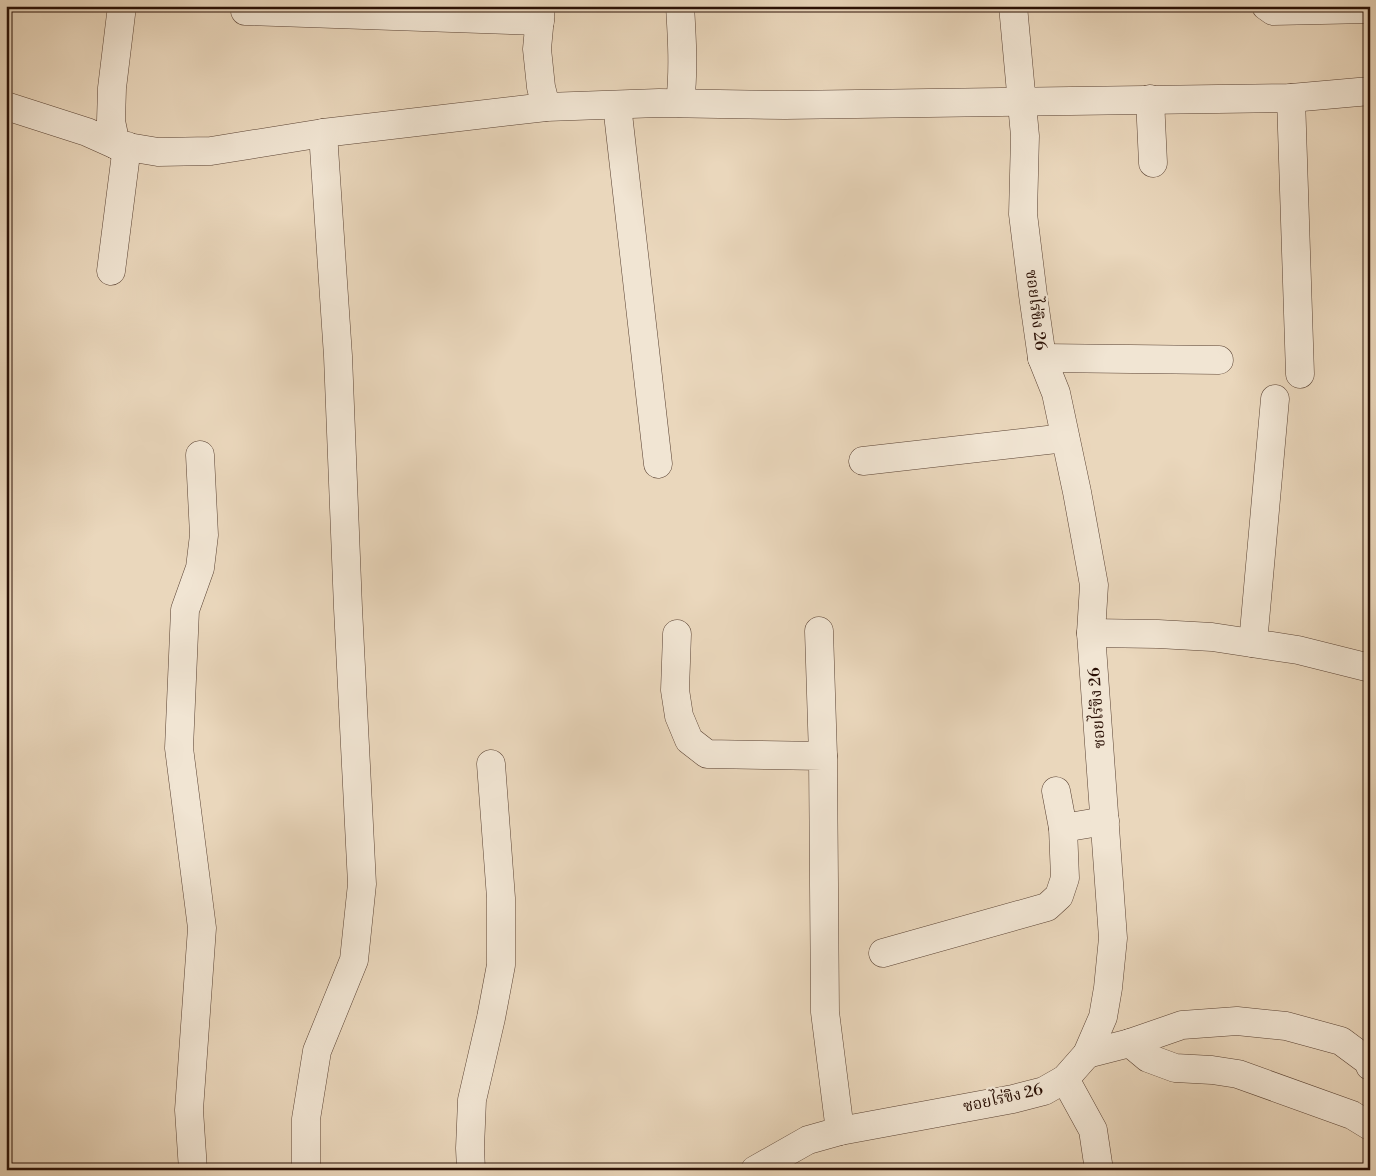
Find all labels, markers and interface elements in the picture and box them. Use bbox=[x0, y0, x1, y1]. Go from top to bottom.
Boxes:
street label: ซอยไร่ขิง 26 bbox=[1021, 268, 1052, 352]
street label: ซอยไร่ขิง 26 bbox=[1083, 667, 1110, 749]
street label: ซอยไร่ขิง 26 bbox=[961, 1078, 1045, 1117]

